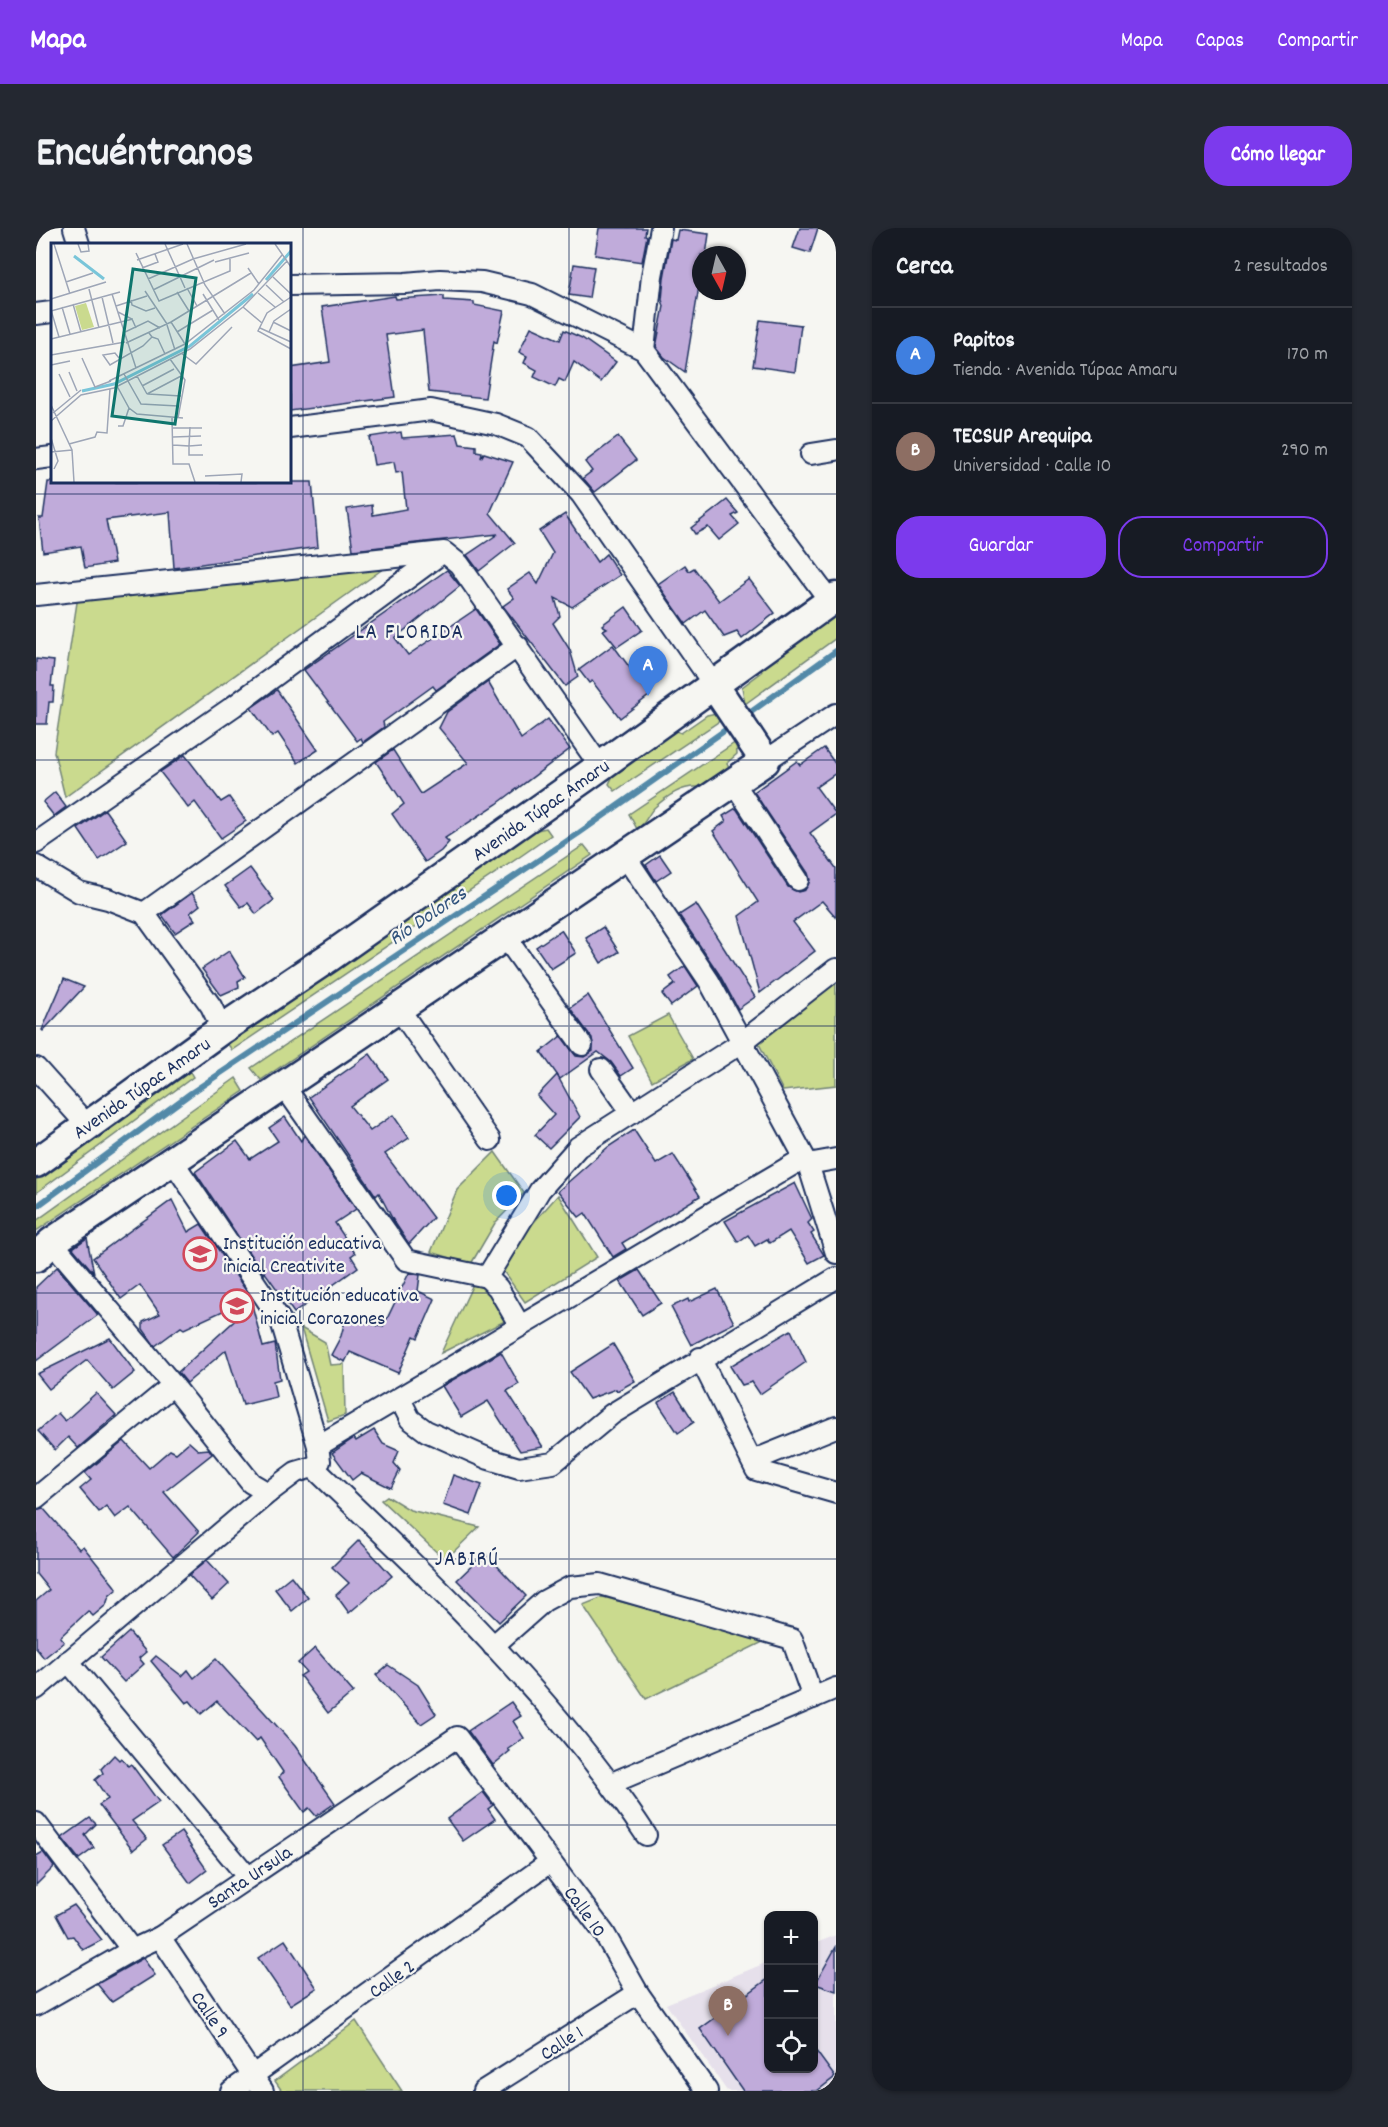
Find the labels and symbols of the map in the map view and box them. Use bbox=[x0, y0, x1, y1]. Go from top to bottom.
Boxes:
inset map bbox=[51, 243, 291, 483]
north arrow bbox=[692, 246, 746, 300]
district label: LA FLORIDA bbox=[356, 619, 464, 649]
pin: A bbox=[628, 646, 668, 696]
street label: Avenida Túpac Amaru bbox=[467, 753, 616, 869]
water label: Río Dolores bbox=[384, 880, 475, 955]
street label: Avenida Túpac Amaru bbox=[68, 1031, 217, 1147]
your location bbox=[492, 1181, 521, 1210]
place label: Institución educativa inicial Creativite bbox=[223, 1231, 382, 1282]
school or university icon: Institución educativa inicial Creativite bbox=[182, 1236, 218, 1272]
place label: Institución educativa inicial Corazones bbox=[260, 1283, 419, 1334]
school or university icon: Institución educativa inicial Corazones bbox=[219, 1288, 255, 1324]
district label: JABIRÚ bbox=[435, 1546, 499, 1576]
street label: Santa Ursula bbox=[203, 1839, 299, 1917]
street label: Calle 10 bbox=[555, 1881, 612, 1944]
street label: Calle 2 bbox=[364, 1954, 422, 2007]
pin: B bbox=[708, 1986, 748, 2036]
street label: Calle 9 bbox=[183, 1987, 234, 2045]
street label: Calle 1 bbox=[535, 2020, 590, 2069]

